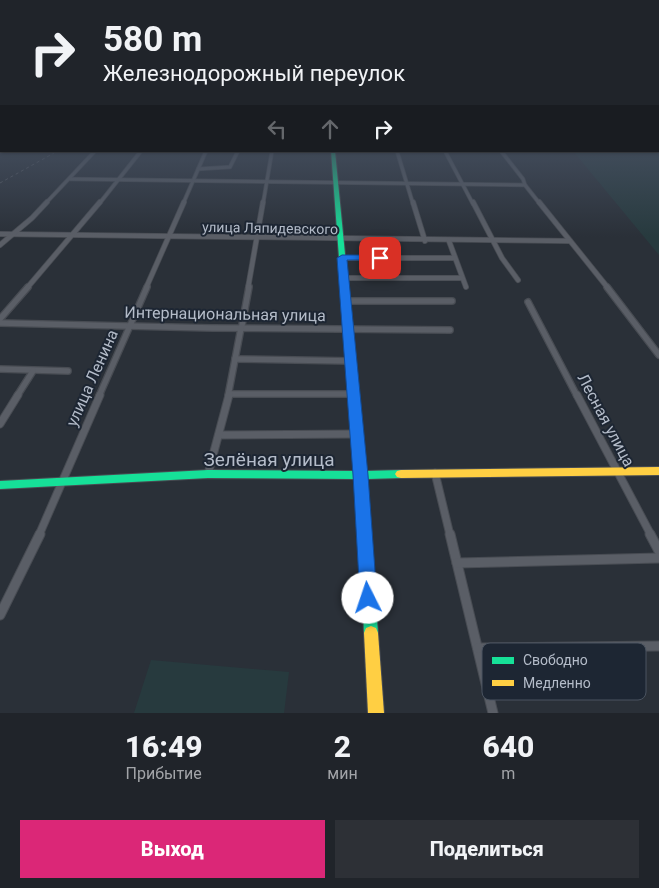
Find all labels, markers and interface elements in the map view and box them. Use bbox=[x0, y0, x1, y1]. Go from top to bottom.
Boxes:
text: 580 m bbox=[103, 19, 202, 60]
icon: right bbox=[20, 20, 85, 85]
text: Железнодорожный переулок bbox=[103, 61, 405, 86]
icon: left bbox=[263, 115, 291, 143]
icon: ahead bbox=[316, 115, 344, 143]
icon: right bbox=[369, 115, 397, 143]
street label: улица Ляпидевского bbox=[202, 219, 338, 237]
pin bbox=[359, 237, 401, 279]
icon: arrive bbox=[366, 244, 394, 272]
street label: Интернациональная улица bbox=[124, 303, 326, 325]
street label: улица Ленина bbox=[62, 327, 122, 429]
street label: Лесная улица bbox=[573, 370, 639, 470]
street label: Зелёная улица bbox=[203, 448, 335, 471]
position arrow bbox=[341, 571, 393, 623]
legend bbox=[482, 643, 646, 700]
text: Свободно bbox=[523, 652, 588, 668]
text: Медленно bbox=[523, 675, 591, 691]
text: 16:49 bbox=[125, 729, 203, 764]
text: 2 bbox=[334, 729, 351, 764]
text: 640 bbox=[482, 729, 534, 764]
text: Прибытие bbox=[126, 764, 202, 783]
text: мин bbox=[327, 764, 358, 783]
text: m bbox=[501, 764, 515, 783]
button: Выход bbox=[20, 820, 325, 878]
button: Поделиться bbox=[335, 820, 639, 878]

